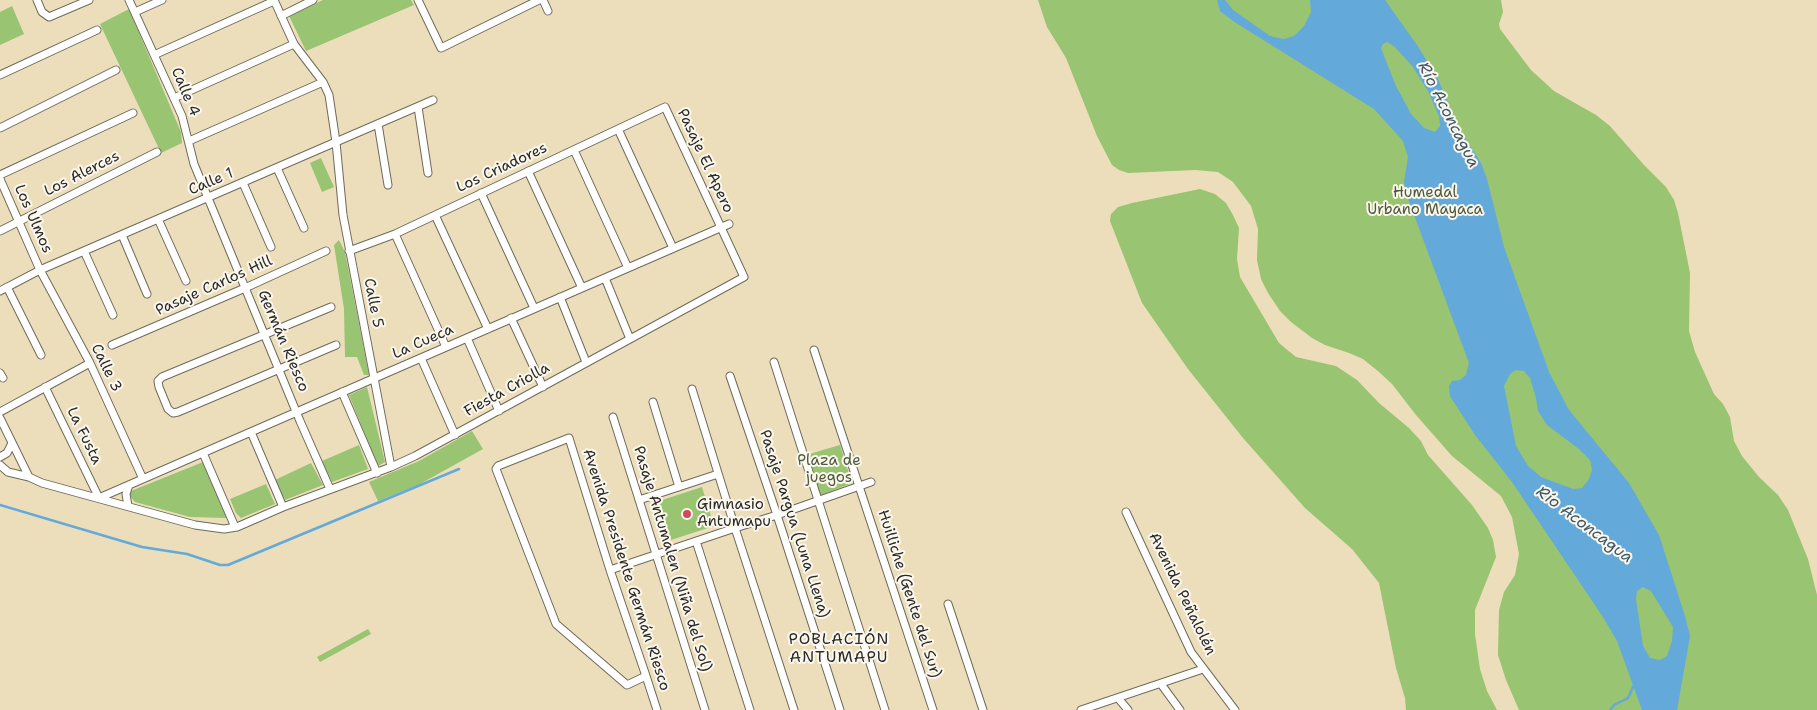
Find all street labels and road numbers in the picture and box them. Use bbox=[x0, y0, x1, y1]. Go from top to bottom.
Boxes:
street label: Calle 4 bbox=[167, 65, 203, 119]
street label: Pasaje El Apero bbox=[673, 106, 737, 216]
street label: Los Criadores bbox=[454, 139, 550, 197]
street label: Los Alerces bbox=[41, 147, 123, 201]
street label: Calle 1 bbox=[186, 165, 236, 199]
street label: Los Ulmos bbox=[10, 182, 56, 256]
street label: Pasaje Carlos Hill bbox=[153, 252, 275, 320]
street label: Calle 5 bbox=[359, 277, 387, 329]
street label: Germán Riesco bbox=[253, 287, 313, 395]
street label: La Cueca bbox=[390, 321, 456, 363]
street label: Calle 3 bbox=[87, 341, 125, 395]
street label: Fiesta Criolla bbox=[461, 359, 553, 421]
street label: La Fusta bbox=[62, 404, 106, 468]
street label: Pasaje Pargua (Luna Llena) bbox=[755, 428, 833, 620]
street label: Pasaje Antumalen (Niña del Sol) bbox=[629, 444, 715, 674]
street label: Avenida Presidente Germán Riesco bbox=[578, 447, 674, 693]
street label: Huilliche (Gente del Sur) bbox=[873, 508, 945, 680]
street label: Avenida Peñalolén bbox=[1145, 530, 1219, 658]

